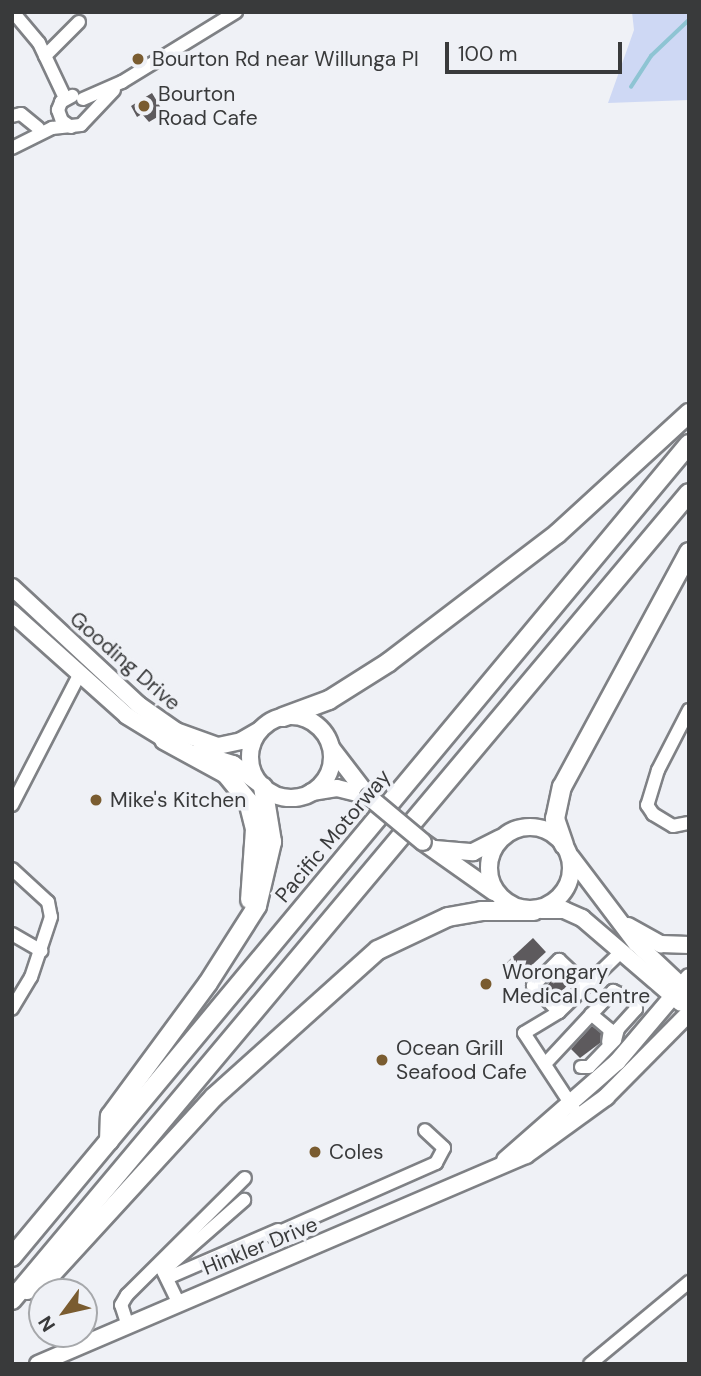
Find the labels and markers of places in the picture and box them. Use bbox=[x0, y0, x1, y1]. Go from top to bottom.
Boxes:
place label: Bourton Rd near Willunga Pl bbox=[152, 46, 419, 72]
marker: Bourton Rd near Willunga Pl bbox=[130, 51, 146, 67]
place label: Bourton Road Cafe bbox=[158, 81, 258, 131]
marker: Bourton Road Cafe bbox=[136, 98, 152, 114]
place label: Mike's Kitchen bbox=[110, 787, 246, 813]
marker: Mike's Kitchen bbox=[88, 792, 104, 808]
place label: Worongary Medical Centre bbox=[502, 959, 650, 1009]
marker: Worongary Medical Centre bbox=[476, 974, 496, 994]
place label: Ocean Grill Seafood Cafe bbox=[396, 1035, 527, 1085]
marker: Ocean Grill Seafood Cafe bbox=[374, 1052, 390, 1068]
place label: Coles bbox=[329, 1139, 384, 1165]
marker: Coles bbox=[307, 1144, 323, 1160]

